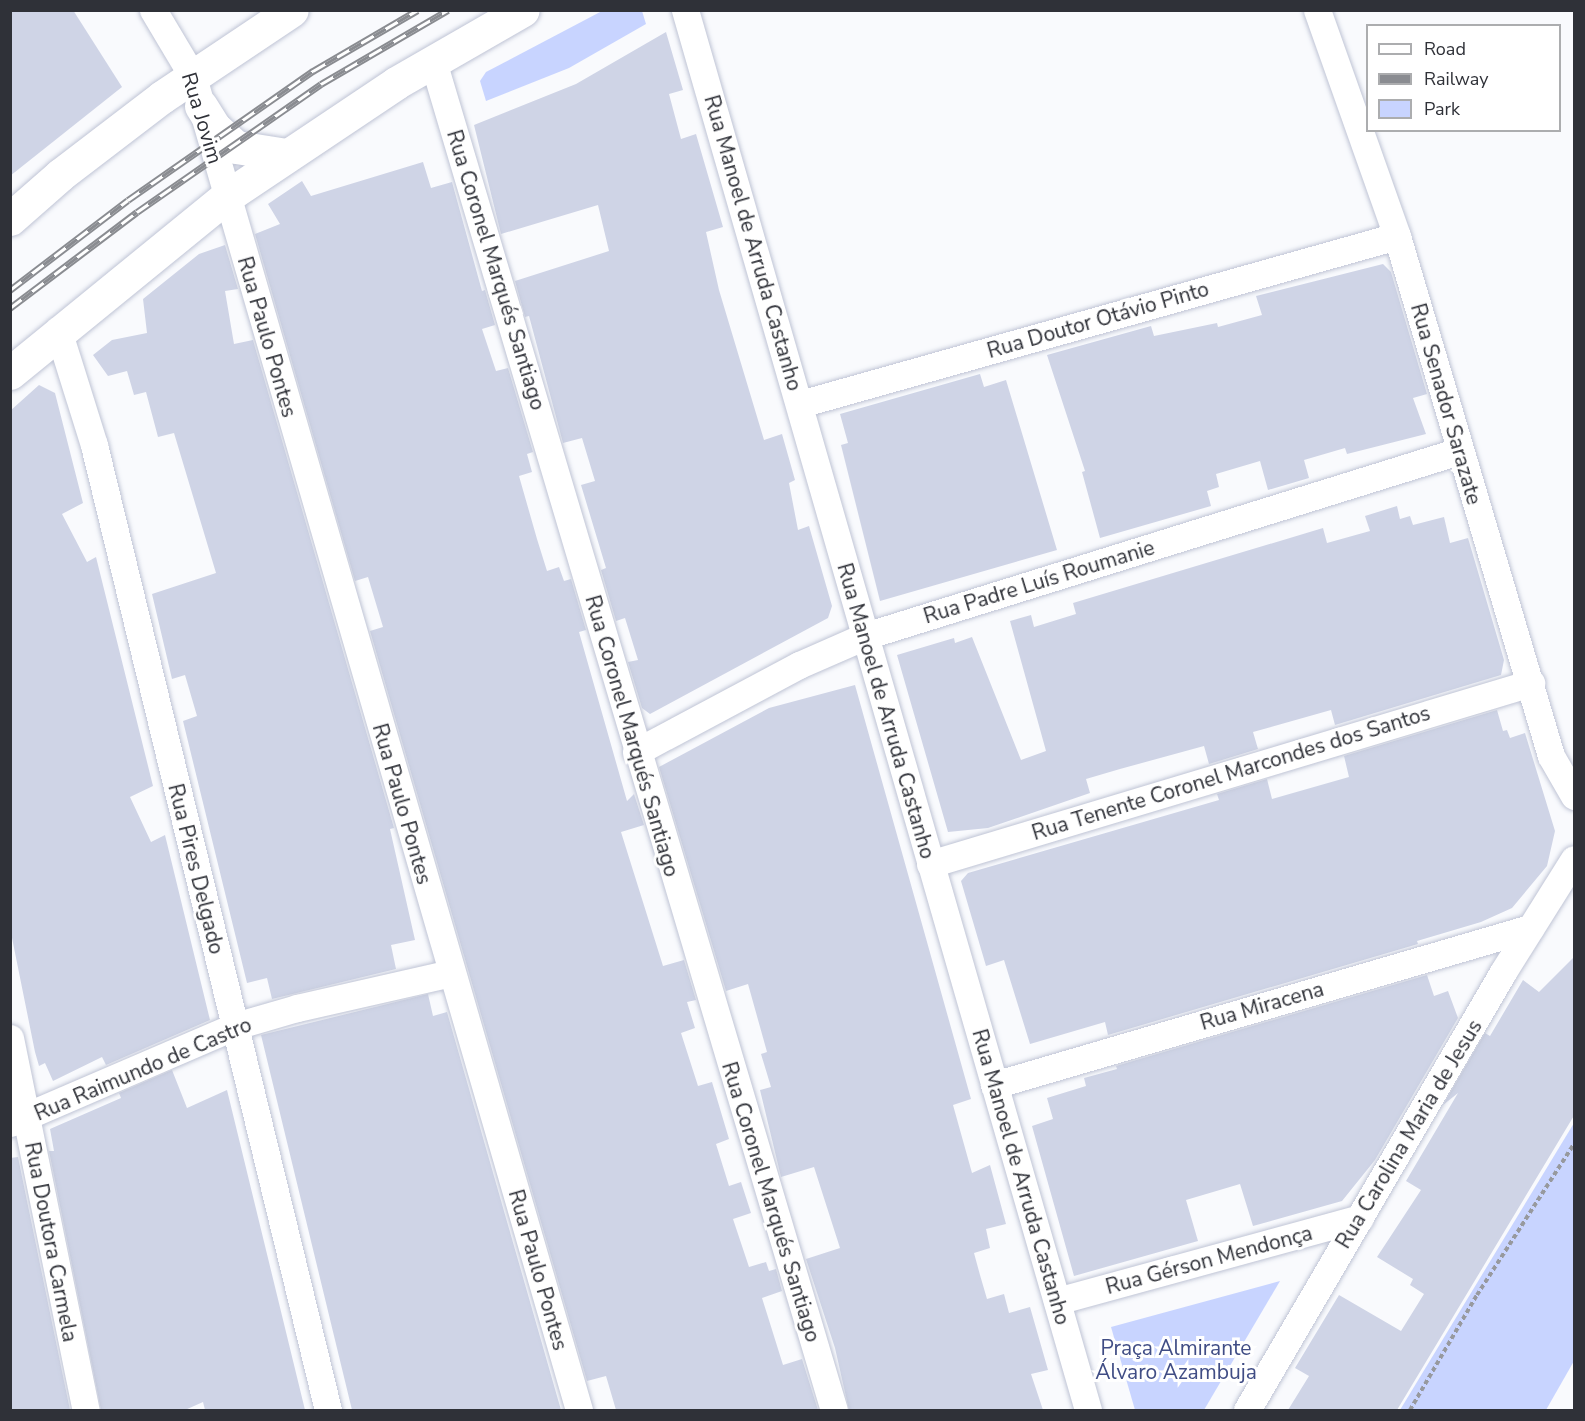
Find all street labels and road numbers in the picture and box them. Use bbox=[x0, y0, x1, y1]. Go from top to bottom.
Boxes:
street label: Rua Jovim bbox=[176, 69, 228, 167]
street label: Rua Manoel de Arruda Castanho bbox=[699, 92, 807, 394]
street label: Rua Coronel Marqués Santiago bbox=[441, 127, 551, 413]
street label: Rua Paulo Pontes bbox=[232, 254, 302, 420]
street label: Rua Doutor Otávio Pinto bbox=[984, 276, 1212, 364]
street label: Rua Senador Sarazate bbox=[1405, 301, 1487, 507]
street label: Rua Padre Luís Roumanie bbox=[920, 535, 1158, 629]
street label: Rua Manoel de Arruda Castanho bbox=[832, 560, 940, 862]
street label: Rua Coronel Marqués Santiago bbox=[580, 592, 684, 880]
street label: Rua Tenente Coronel Marcondes dos Santos bbox=[1029, 700, 1433, 846]
street label: Rua Paulo Pontes bbox=[367, 721, 437, 887]
street label: Rua Pires Delgado bbox=[163, 781, 229, 957]
street label: Rua Miracena bbox=[1197, 976, 1327, 1036]
street label: Rua Raimundo de Castro bbox=[31, 1012, 255, 1126]
street label: Rua Carolina Maria de Jesus bbox=[1331, 1015, 1487, 1253]
street label: Rua Manoel de Arruda Castanho bbox=[967, 1026, 1075, 1328]
street label: Rua Coronel Marqués Santiago bbox=[716, 1059, 826, 1345]
street label: Rua Doutora Carmela bbox=[19, 1140, 83, 1344]
street label: Rua Paulo Pontes bbox=[503, 1187, 573, 1353]
street label: Rua Gérson Mendonça bbox=[1103, 1220, 1315, 1300]

